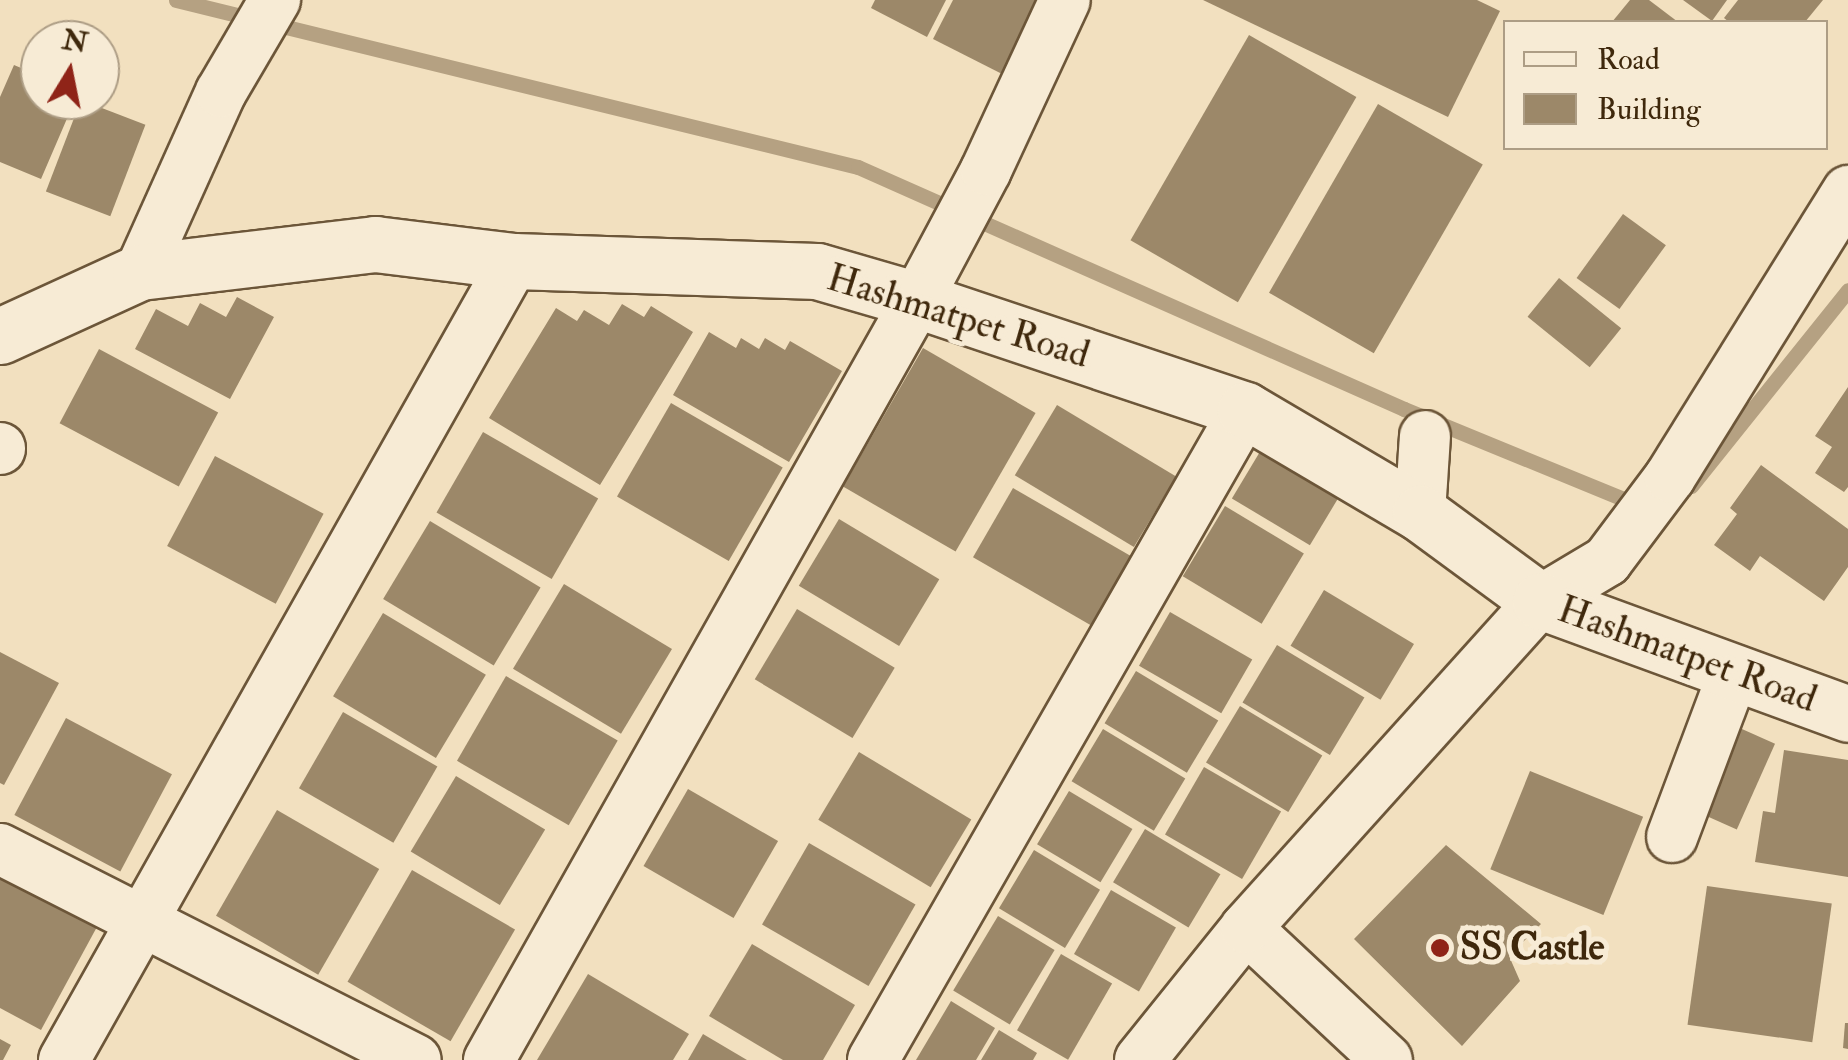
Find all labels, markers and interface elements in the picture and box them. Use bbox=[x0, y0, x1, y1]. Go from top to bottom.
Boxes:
north arrow bbox=[20, 20, 120, 120]
legend bbox=[1503, 20, 1828, 150]
text: N bbox=[60, 23, 90, 61]
text: Road bbox=[1597, 41, 1660, 78]
text: Building bbox=[1597, 91, 1701, 128]
street label: Hashmatpet Road bbox=[821, 255, 1095, 379]
street label: Hashmatpet Road bbox=[1551, 587, 1823, 723]
place label: SS Castle bbox=[1460, 925, 1604, 971]
marker: SS Castle bbox=[1429, 937, 1451, 959]

